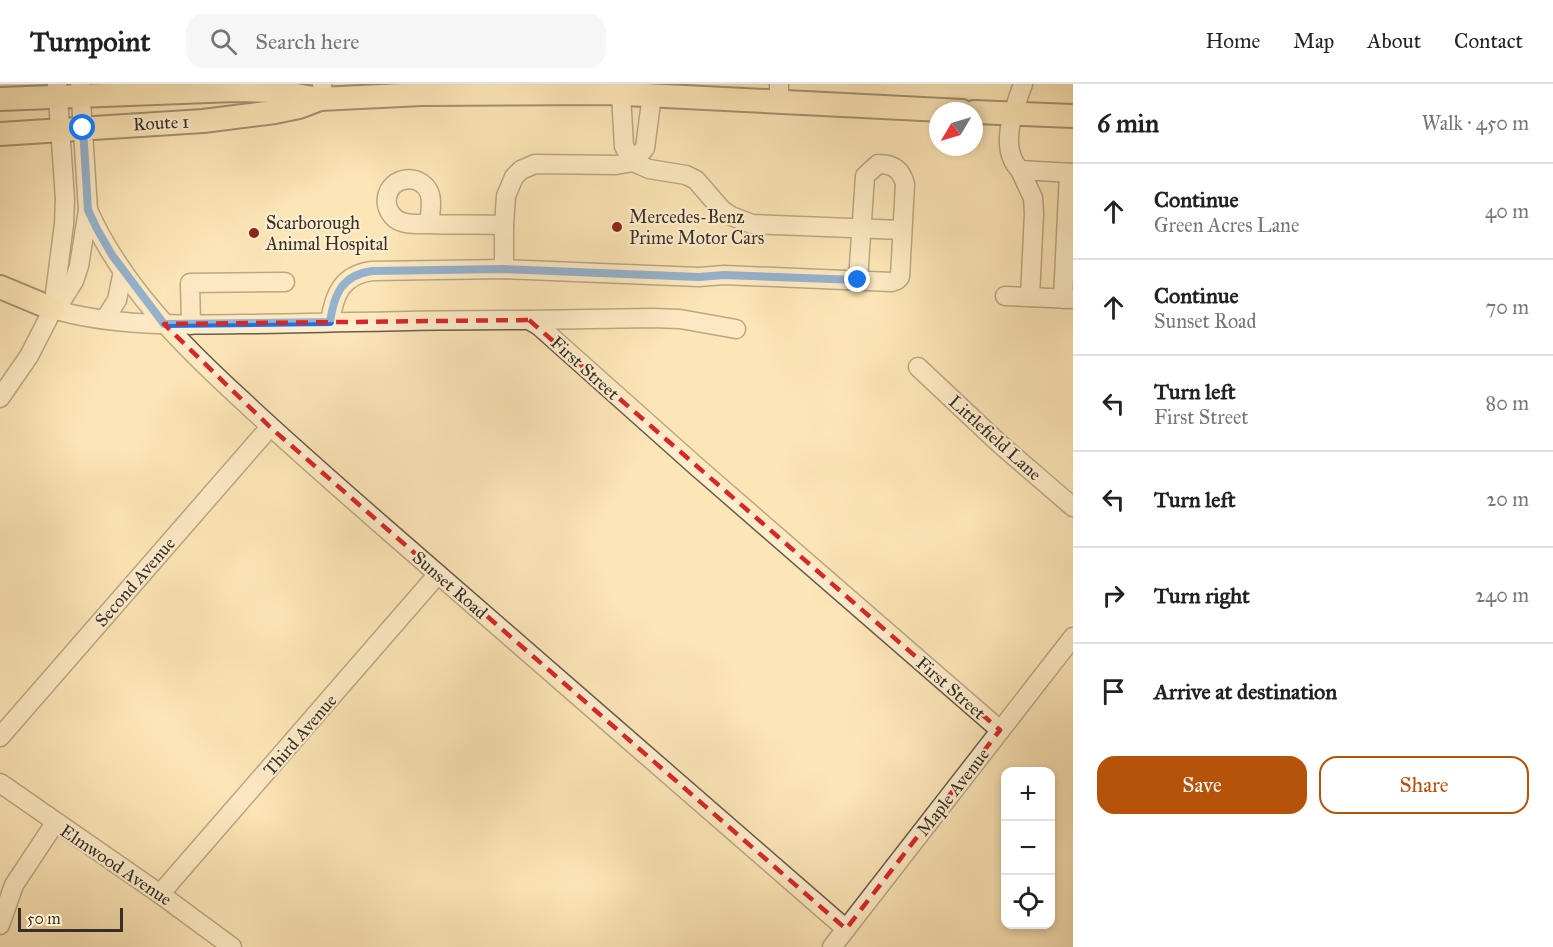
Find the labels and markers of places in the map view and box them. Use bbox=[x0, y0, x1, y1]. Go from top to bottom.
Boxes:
place label: Mercedes-Benz Prime Motor Cars bbox=[629, 206, 764, 249]
place label: Scarborough Animal Hospital bbox=[265, 212, 388, 255]
marker: Mercedes-Benz Prime Motor Cars bbox=[610, 220, 624, 234]
marker: Scarborough Animal Hospital bbox=[247, 226, 261, 240]

